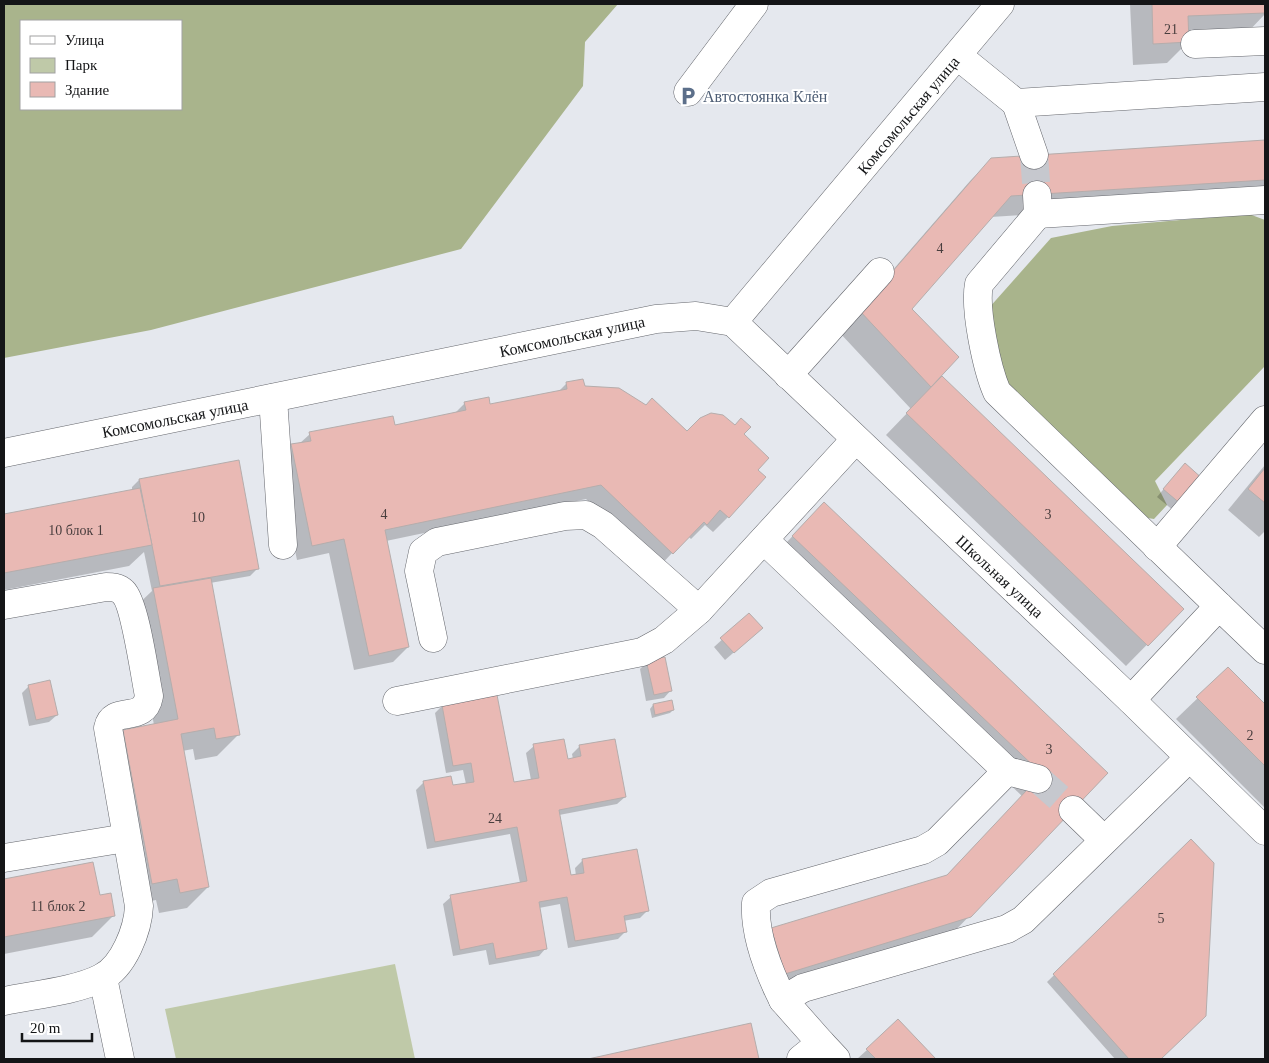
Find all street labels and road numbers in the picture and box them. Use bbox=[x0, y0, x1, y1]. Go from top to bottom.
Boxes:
street label: Комсомольская улица bbox=[854, 53, 963, 178]
street label: Комсомольская улица bbox=[498, 313, 647, 361]
street label: Комсомольская улица bbox=[101, 396, 250, 442]
street label: Школьная улица bbox=[952, 532, 1047, 622]

